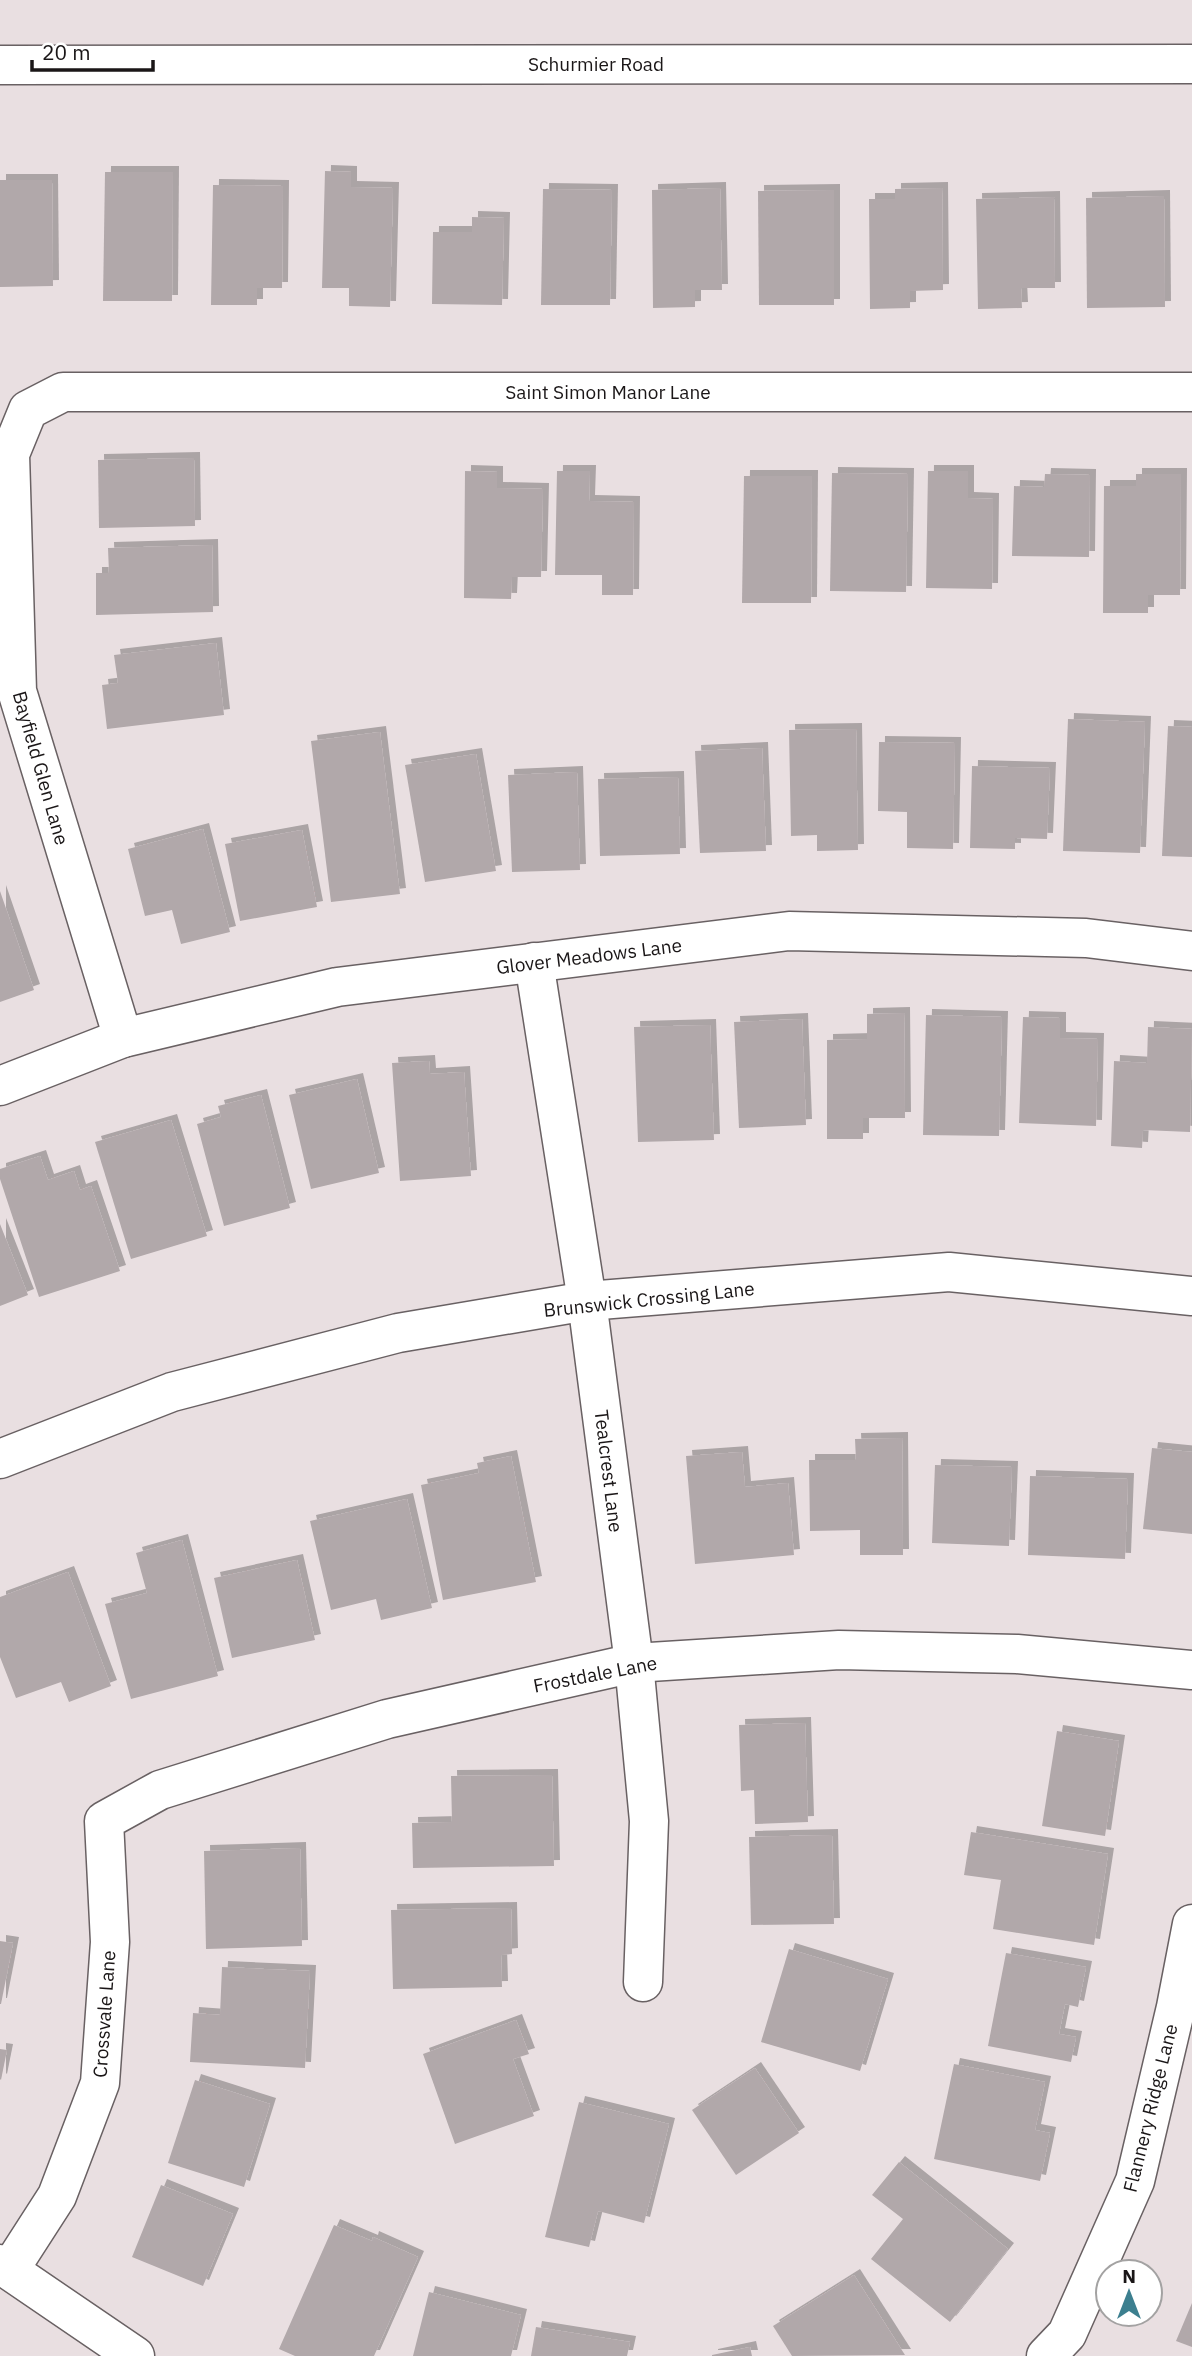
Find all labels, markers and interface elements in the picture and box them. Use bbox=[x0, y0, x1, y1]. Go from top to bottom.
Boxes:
scale bar bbox=[32, 28, 152, 72]
text: 20 m bbox=[42, 38, 91, 66]
street label: Schurmier Road bbox=[528, 52, 664, 76]
street label: Saint Simon Manor Lane bbox=[505, 380, 711, 404]
street label: Bayfield Glen Lane bbox=[8, 688, 74, 848]
street label: Glover Meadows Lane bbox=[495, 933, 683, 979]
street label: Brunswick Crossing Lane bbox=[542, 1276, 756, 1322]
street label: Tealcrest Lane bbox=[590, 1408, 628, 1534]
street label: Frostdale Lane bbox=[531, 1650, 659, 1698]
street label: Crossvale Lane bbox=[88, 1949, 120, 2079]
street label: Flannery Ridge Lane bbox=[1117, 2021, 1183, 2195]
north arrow bbox=[1094, 2258, 1164, 2328]
text: N bbox=[1122, 2264, 1136, 2288]

